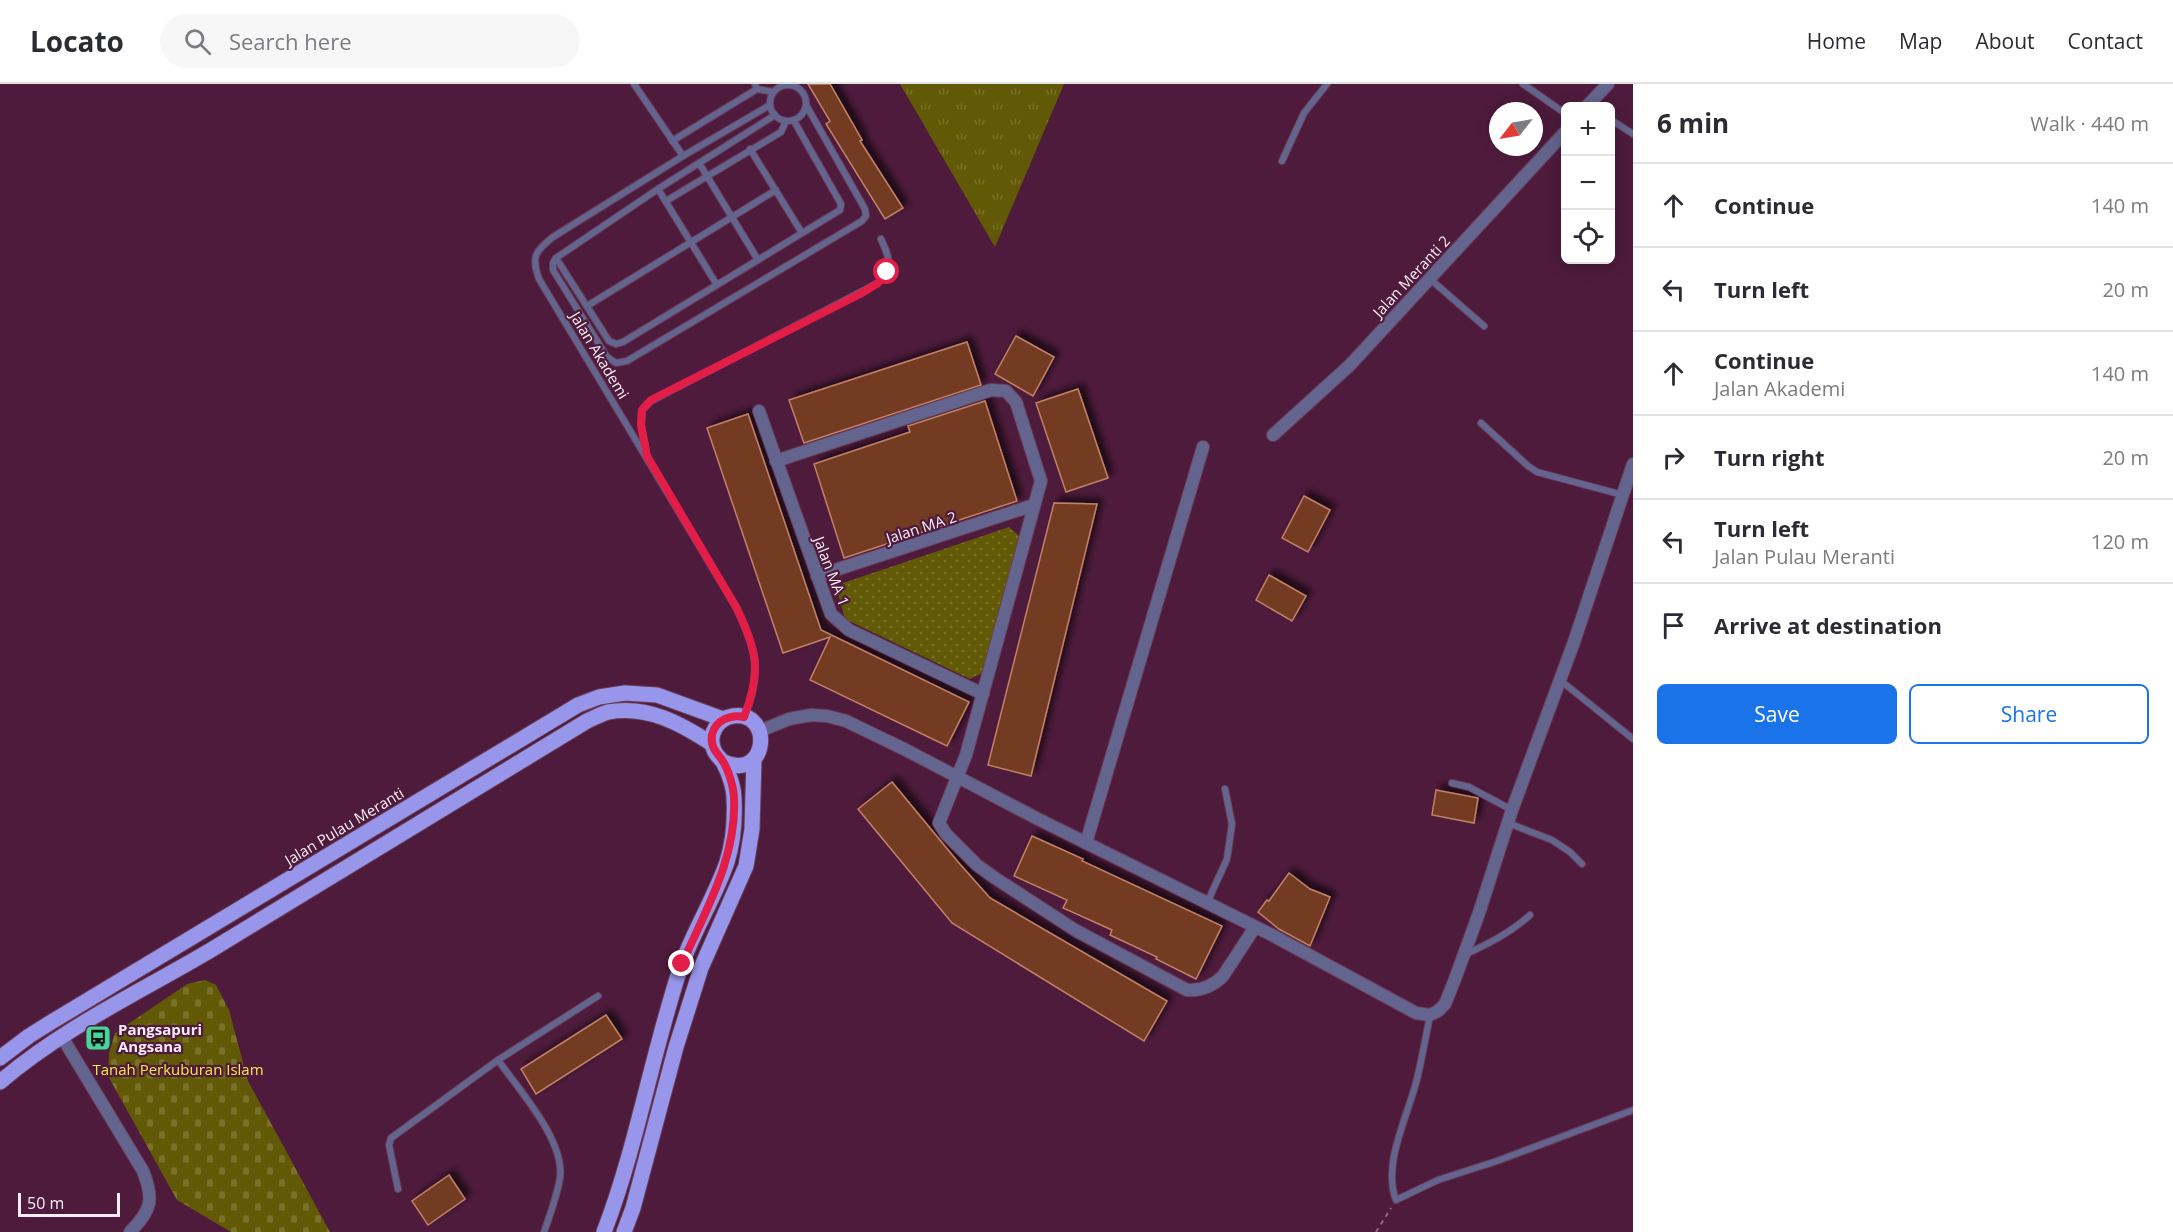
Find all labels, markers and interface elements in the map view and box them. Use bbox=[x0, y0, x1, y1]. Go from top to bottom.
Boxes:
search box bbox=[160, 14, 580, 68]
text: Locato bbox=[30, 22, 124, 60]
icon: search bbox=[181, 25, 214, 58]
text: Search here bbox=[229, 26, 352, 56]
text: Home bbox=[1807, 27, 1866, 55]
text: Map bbox=[1899, 27, 1942, 55]
text: About bbox=[1975, 27, 2035, 55]
text: Contact bbox=[2068, 27, 2143, 55]
north arrow bbox=[1489, 102, 1543, 156]
map controls bbox=[1561, 102, 1615, 264]
button: + bbox=[1561, 102, 1615, 156]
text: 6 min bbox=[1657, 105, 1729, 141]
text: Walk · 440 m bbox=[2030, 110, 2149, 137]
button: − bbox=[1561, 156, 1615, 210]
icon: ahead bbox=[1657, 189, 1690, 222]
text: Continue bbox=[1714, 190, 1814, 220]
text: 140 m bbox=[2091, 192, 2149, 219]
button: locate bbox=[1561, 210, 1615, 264]
street label: Jalan Meranti 2 bbox=[1367, 231, 1454, 323]
route start bbox=[873, 258, 899, 284]
icon: left bbox=[1657, 273, 1690, 306]
text: Turn left bbox=[1714, 274, 1809, 304]
text: 20 m bbox=[2102, 276, 2149, 303]
street label: Jalan Akademi bbox=[565, 306, 634, 402]
text: Continue bbox=[1714, 345, 1814, 375]
icon: ahead bbox=[1657, 357, 1690, 390]
text: 140 m bbox=[2091, 360, 2149, 387]
text: Jalan Akademi bbox=[1714, 375, 1845, 402]
icon: right bbox=[1657, 441, 1690, 474]
text: Turn right bbox=[1714, 442, 1825, 472]
text: 20 m bbox=[2102, 444, 2149, 471]
street label: Jalan MA 2 bbox=[881, 506, 959, 548]
text: Turn left bbox=[1714, 513, 1809, 543]
icon: left bbox=[1657, 525, 1690, 558]
text: 120 m bbox=[2091, 528, 2149, 555]
street label: Jalan MA 1 bbox=[809, 531, 854, 609]
text: Jalan Pulau Meranti bbox=[1714, 543, 1895, 570]
icon: arrive bbox=[1657, 609, 1690, 642]
text: Arrive at destination bbox=[1714, 610, 1942, 640]
button: Save bbox=[1657, 684, 1897, 744]
button: Share bbox=[1909, 684, 2149, 744]
street label: Jalan Pulau Meranti bbox=[279, 782, 407, 871]
route end bbox=[668, 950, 694, 976]
place label: Pangsapuri Angsana bbox=[118, 1019, 202, 1056]
bus stop icon: Pangsapuri Angsana bbox=[83, 1023, 113, 1053]
park label: Tanah Perkuburan Islam bbox=[92, 1059, 264, 1079]
scale bar bbox=[18, 1190, 120, 1218]
text: 50 m bbox=[27, 1192, 64, 1214]

